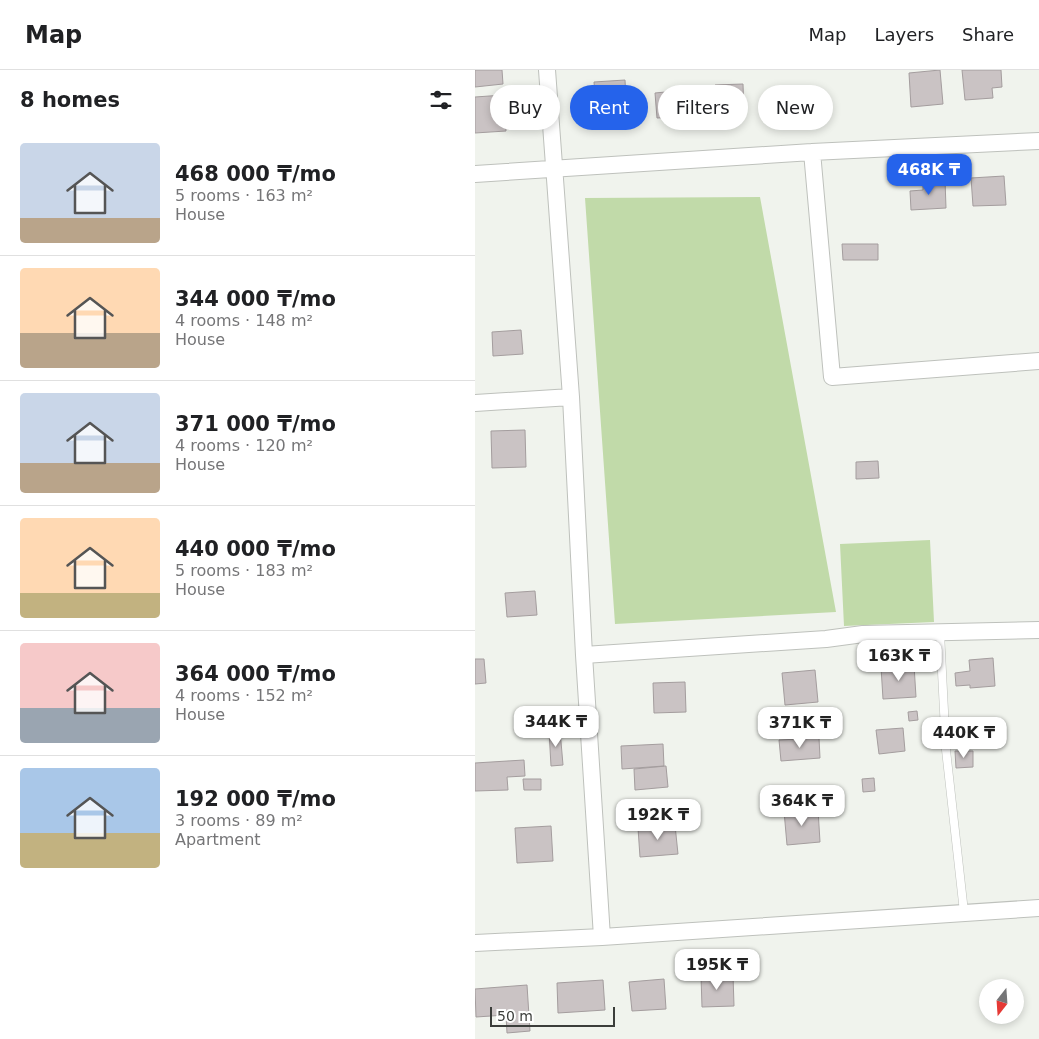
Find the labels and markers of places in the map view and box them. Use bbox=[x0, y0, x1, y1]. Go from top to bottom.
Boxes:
pin: 468K ₸ bbox=[888, 154, 970, 196]
pin: 163K ₸ bbox=[858, 640, 940, 682]
pin: 344K ₸ bbox=[515, 706, 597, 748]
pin: 371K ₸ bbox=[759, 706, 841, 749]
pin: 440K ₸ bbox=[923, 716, 1005, 759]
pin: 364K ₸ bbox=[761, 784, 843, 827]
pin: 192K ₸ bbox=[617, 798, 699, 841]
pin: 195K ₸ bbox=[676, 948, 758, 991]

